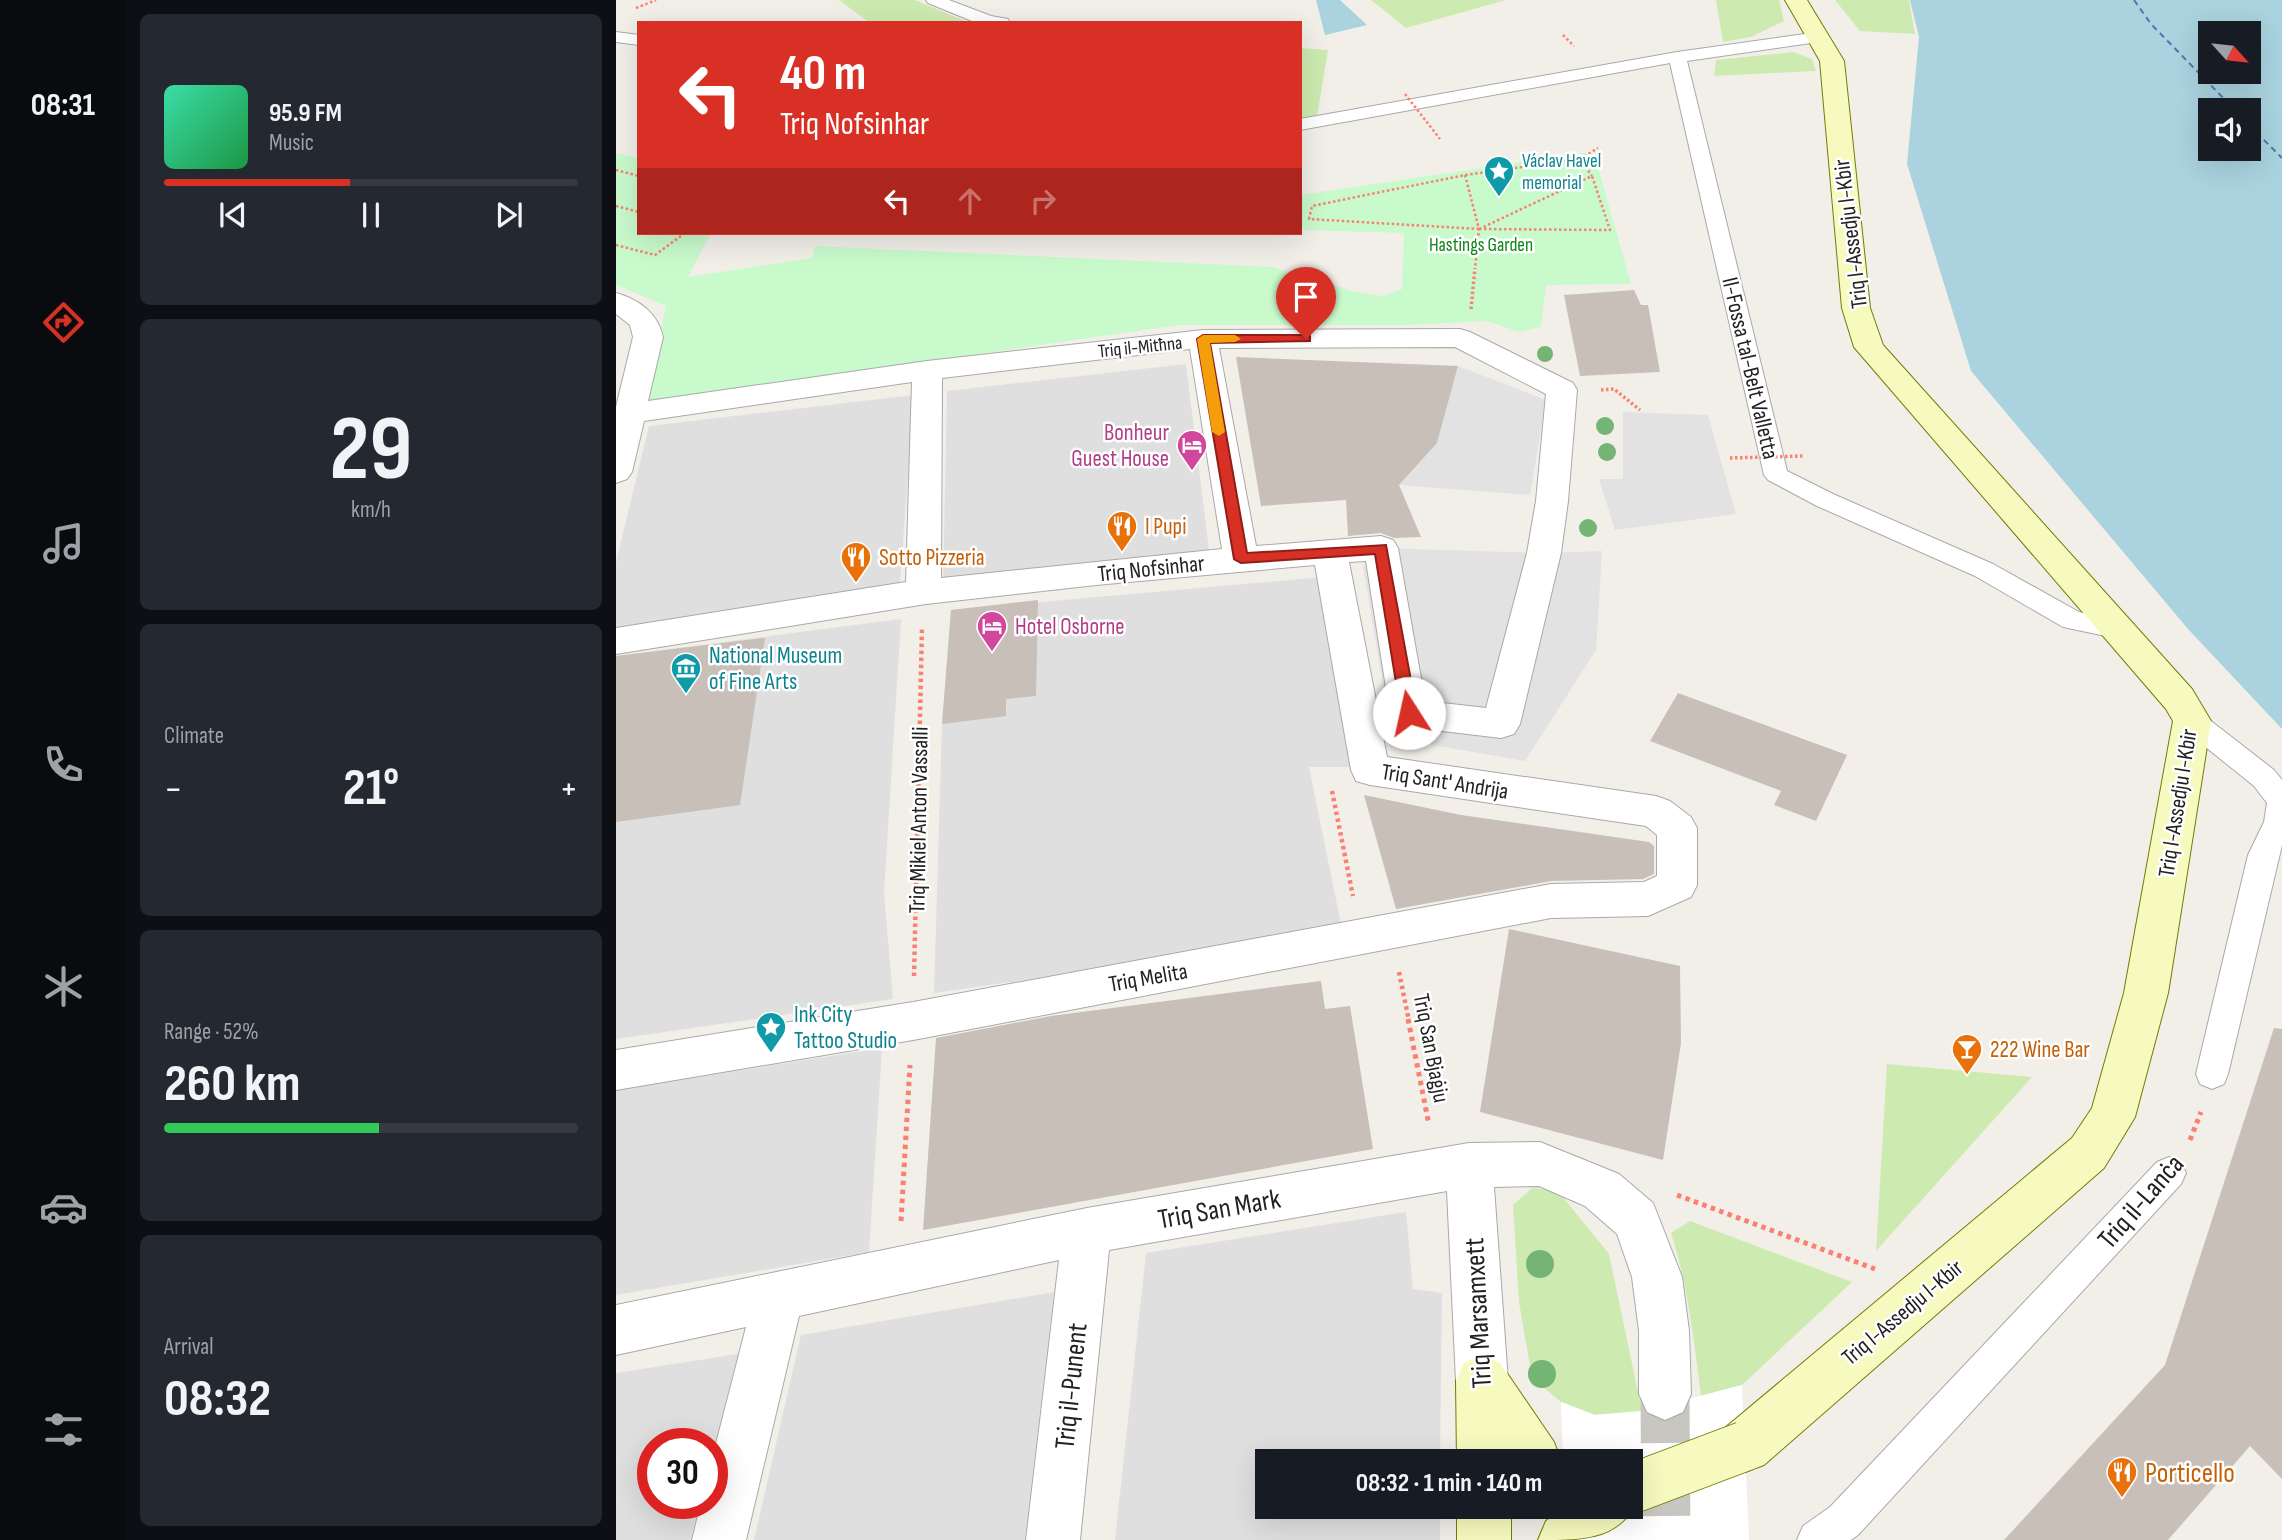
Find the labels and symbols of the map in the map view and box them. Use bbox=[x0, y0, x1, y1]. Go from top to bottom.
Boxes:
north arrow bbox=[2198, 21, 2261, 84]
place label: Václav Havel memorial bbox=[1522, 150, 1601, 195]
place icon: Václav Havel memorial bbox=[1482, 154, 1516, 198]
street label: Triq l-Assedju l-Kbir bbox=[1828, 157, 1874, 310]
park label: Hastings Garden bbox=[1429, 234, 1533, 257]
pin bbox=[1276, 267, 1336, 339]
street label: Il-Fossa tal-Belt Valletta bbox=[1715, 275, 1785, 462]
street label: Triq il-Mitħna bbox=[1097, 332, 1183, 363]
place label: Bonheur Guest House bbox=[1071, 419, 1169, 473]
hotel icon: Bonheur Guest House bbox=[1175, 428, 1209, 472]
restaurant icon: I Pupi bbox=[1105, 509, 1139, 553]
place label: I Pupi bbox=[1145, 513, 1186, 541]
restaurant icon: Sotto Pizzeria bbox=[839, 540, 873, 584]
place label: Sotto Pizzeria bbox=[879, 544, 985, 572]
street label: Triq Nofsinhar bbox=[1096, 549, 1206, 589]
hotel icon: Hotel Osborne bbox=[975, 609, 1009, 653]
place label: Hotel Osborne bbox=[1015, 613, 1125, 641]
place label: National Museum of Fine Arts bbox=[709, 642, 842, 696]
museum icon: National Museum of Fine Arts bbox=[669, 651, 703, 695]
position arrow bbox=[1372, 676, 1446, 750]
street label: Triq Mikiel Anton Vassalli bbox=[903, 726, 935, 914]
street label: Triq l-Assedju l-Kbir bbox=[2152, 726, 2204, 879]
street label: Triq Sant' Andrija bbox=[1379, 758, 1510, 806]
street label: Triq Melita bbox=[1107, 957, 1190, 999]
street label: Triq San Bjaġju bbox=[1407, 991, 1455, 1105]
place label: Ink City Tattoo Studio bbox=[794, 1001, 897, 1055]
place icon: Ink City Tattoo Studio bbox=[754, 1010, 788, 1054]
bar icon: 222 Wine Bar bbox=[1950, 1032, 1984, 1076]
place label: 222 Wine Bar bbox=[1990, 1036, 2090, 1064]
street label: Triq il-Lanċa bbox=[2091, 1148, 2191, 1256]
street label: Triq San Mark bbox=[1155, 1182, 1283, 1236]
street label: Triq Marsamxett bbox=[1458, 1237, 1499, 1389]
street label: Triq l-Assedju l-Kbir bbox=[1836, 1254, 1969, 1372]
street label: Triq il-Punent bbox=[1048, 1321, 1095, 1451]
speed limit sign: 30 bbox=[637, 1428, 728, 1519]
restaurant icon: Porticello bbox=[2105, 1455, 2139, 1499]
place label: Porticello bbox=[2145, 1457, 2235, 1490]

